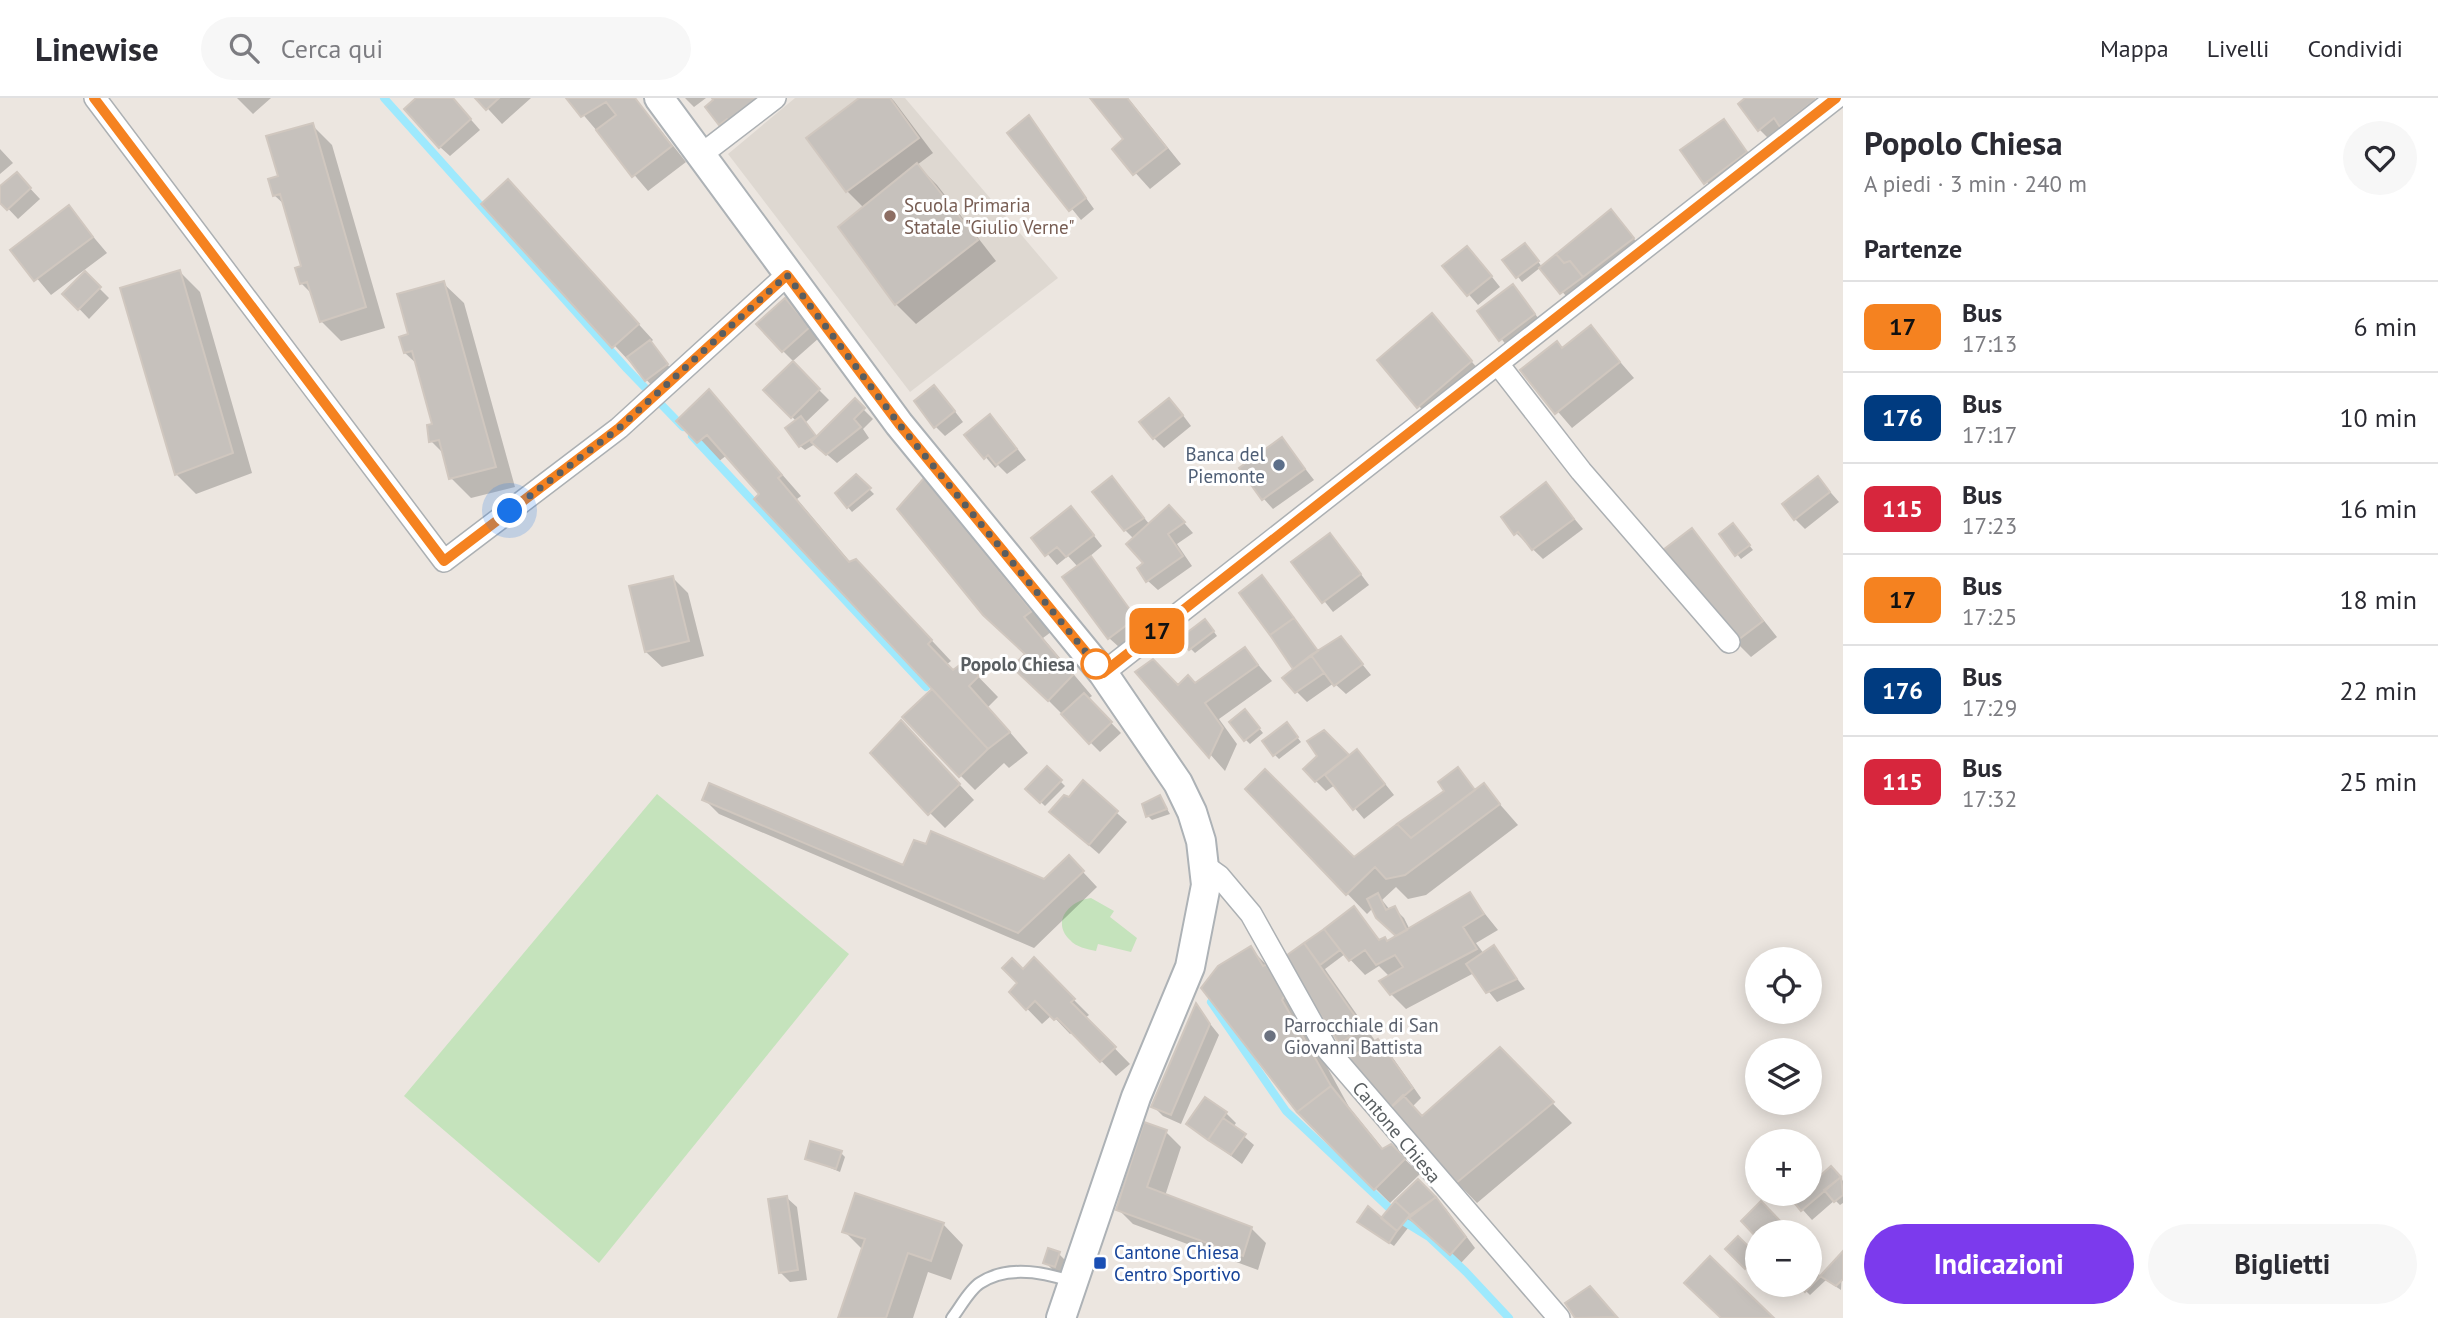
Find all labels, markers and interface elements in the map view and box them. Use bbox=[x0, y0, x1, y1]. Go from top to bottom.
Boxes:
search box bbox=[201, 17, 691, 80]
text: Linewise bbox=[35, 27, 159, 70]
icon: search bbox=[225, 29, 263, 67]
text: Cerca qui bbox=[281, 32, 383, 65]
text: Mappa bbox=[2100, 33, 2169, 64]
text: Livelli bbox=[2207, 33, 2269, 64]
text: Condividi bbox=[2307, 33, 2403, 64]
text: Popolo Chiesa bbox=[1864, 121, 2063, 164]
button: heart bbox=[2343, 121, 2417, 195]
text: A piedi · 3 min · 240 m bbox=[1864, 169, 2087, 198]
place label: Scuola Primaria Statale "Giulio Verne" bbox=[904, 193, 1075, 239]
marker: Scuola Primaria Statale "Giulio Verne" bbox=[882, 208, 898, 224]
text: Partenze bbox=[1864, 232, 1962, 265]
text: Bus bbox=[1962, 296, 2002, 329]
text: 6 min bbox=[2354, 310, 2417, 343]
text: 17 bbox=[1889, 311, 1916, 342]
text: 17:13 bbox=[1962, 329, 2017, 358]
text: Bus bbox=[1962, 387, 2002, 420]
text: 10 min bbox=[2339, 401, 2417, 434]
text: 176 bbox=[1882, 402, 1923, 433]
text: 17:17 bbox=[1962, 420, 2017, 449]
place label: Banca del Piemonte bbox=[1186, 442, 1265, 488]
marker: Banca del Piemonte bbox=[1271, 457, 1287, 473]
text: Bus bbox=[1962, 478, 2002, 511]
text: 16 min bbox=[2339, 492, 2417, 525]
your location bbox=[492, 493, 527, 528]
text: 115 bbox=[1882, 493, 1923, 524]
text: 17:23 bbox=[1962, 511, 2017, 540]
text: Bus bbox=[1962, 569, 2002, 602]
text: 18 min bbox=[2339, 583, 2417, 616]
text: 17 bbox=[1889, 584, 1916, 615]
text: 17:25 bbox=[1962, 602, 2017, 631]
line badge: 17 bbox=[1126, 608, 1188, 654]
text: 17 bbox=[1143, 615, 1171, 646]
marker: Popolo Chiesa bbox=[1081, 649, 1111, 679]
place label: Popolo Chiesa bbox=[961, 652, 1075, 676]
text: Bus bbox=[1962, 660, 2002, 693]
text: 22 min bbox=[2339, 674, 2417, 707]
text: 176 bbox=[1882, 675, 1923, 706]
text: 17:29 bbox=[1962, 693, 2017, 722]
text: Bus bbox=[1962, 751, 2002, 784]
text: 25 min bbox=[2339, 765, 2417, 798]
text: 115 bbox=[1882, 766, 1923, 797]
text: 17:32 bbox=[1962, 784, 2017, 813]
map controls bbox=[1745, 947, 1822, 1297]
button: locate bbox=[1745, 947, 1822, 1024]
place label: Parrocchiale di San Giovanni Battista bbox=[1284, 1013, 1439, 1059]
marker: Parrocchiale di San Giovanni Battista bbox=[1262, 1028, 1278, 1044]
button: layers bbox=[1745, 1038, 1822, 1115]
street label: Cantone Chiesa bbox=[1348, 1076, 1446, 1188]
button: + bbox=[1745, 1129, 1822, 1206]
button: − bbox=[1745, 1220, 1822, 1297]
button: Indicazioni bbox=[1864, 1224, 2134, 1304]
button: Biglietti bbox=[2148, 1224, 2417, 1304]
place label: Cantone Chiesa Centro Sportivo bbox=[1114, 1240, 1241, 1286]
marker: Cantone Chiesa Centro Sportivo bbox=[1092, 1255, 1108, 1271]

